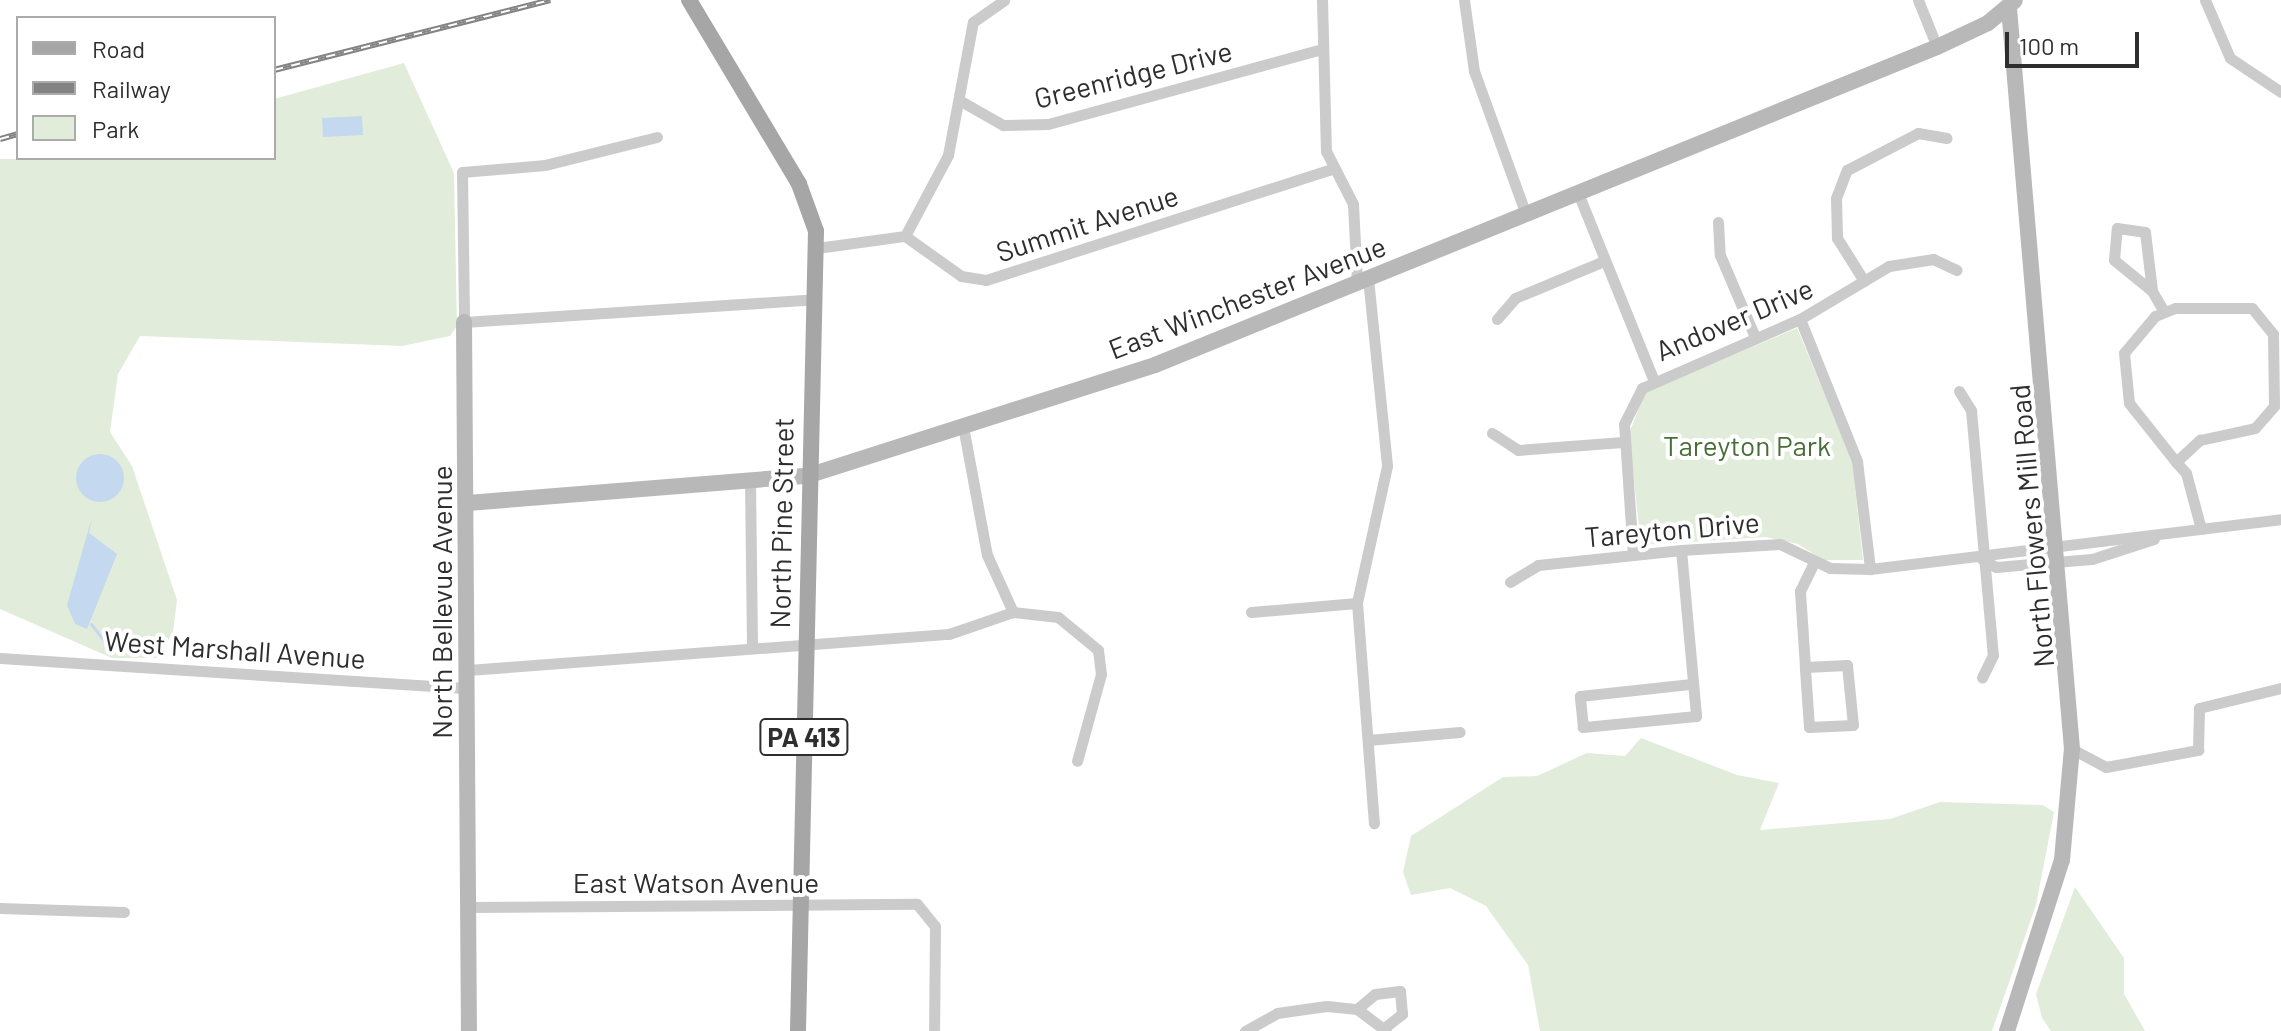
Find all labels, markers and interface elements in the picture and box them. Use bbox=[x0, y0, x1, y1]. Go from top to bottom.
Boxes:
legend bbox=[16, 16, 276, 160]
scale bar bbox=[2009, 16, 2143, 66]
text: 100 m bbox=[2019, 31, 2079, 60]
street label: Greenridge Drive bbox=[1031, 33, 1235, 115]
text: Road bbox=[92, 34, 145, 63]
text: Railway bbox=[92, 74, 171, 103]
text: Park bbox=[92, 114, 139, 143]
street label: Summit Avenue bbox=[992, 178, 1182, 268]
street label: East Winchester Avenue bbox=[1104, 229, 1390, 365]
street label: Andover Drive bbox=[1650, 271, 1818, 367]
street label: North Flowers Mill Road bbox=[2002, 383, 2060, 669]
street label: North Pine Street bbox=[762, 417, 800, 629]
park label: Tareyton Park bbox=[1663, 428, 1831, 462]
street label: North Bellevue Avenue bbox=[424, 465, 458, 739]
street label: Tareyton Drive bbox=[1583, 505, 1761, 553]
street label: West Marshall Avenue bbox=[103, 623, 367, 675]
road number: PA 413 bbox=[758, 715, 850, 759]
street label: East Watson Avenue bbox=[573, 865, 819, 899]

